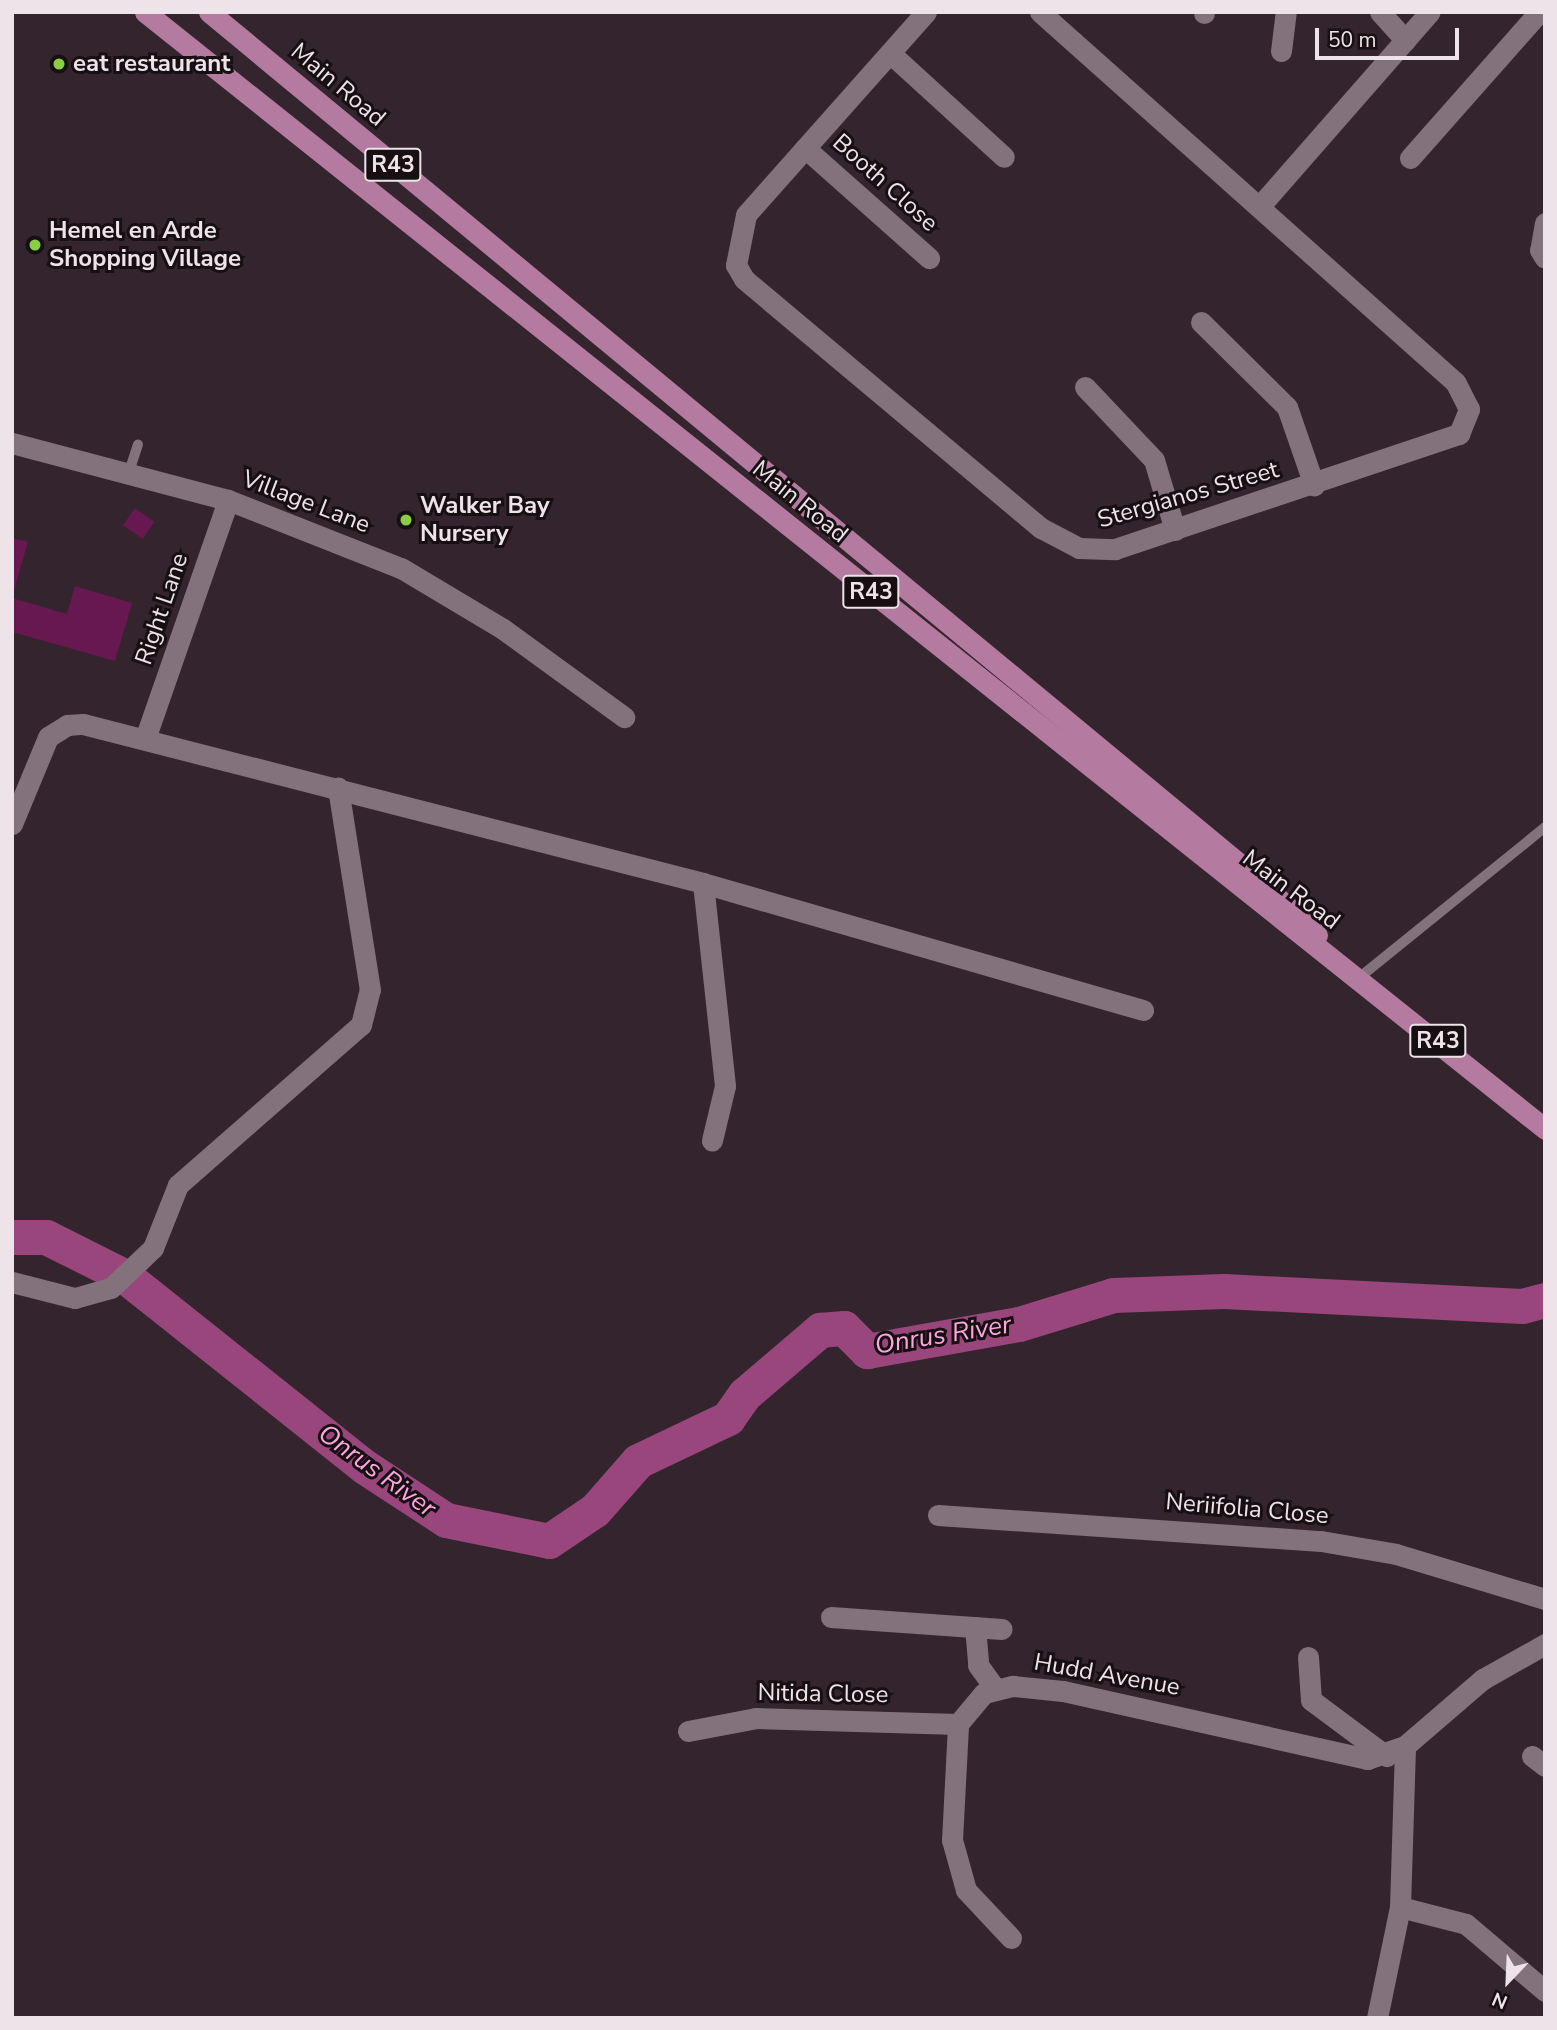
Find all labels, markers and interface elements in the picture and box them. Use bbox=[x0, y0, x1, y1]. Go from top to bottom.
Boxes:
scale bar bbox=[1319, 14, 1462, 58]
text: 50 m bbox=[1328, 26, 1377, 54]
street label: Main Road bbox=[285, 37, 391, 133]
place label: eat restaurant bbox=[73, 50, 231, 78]
marker: eat restaurant bbox=[51, 56, 67, 72]
street label: Booth Close bbox=[826, 128, 944, 238]
road number: R43 bbox=[363, 146, 423, 184]
place label: Hemel en Arde Shopping Village bbox=[49, 217, 241, 273]
marker: Hemel en Arde Shopping Village bbox=[27, 237, 43, 253]
street label: Main Road bbox=[746, 455, 854, 549]
street label: Stergianos Street bbox=[1094, 455, 1282, 535]
street label: Village Lane bbox=[238, 465, 374, 539]
place label: Walker Bay Nursery bbox=[420, 492, 550, 548]
marker: Walker Bay Nursery bbox=[398, 512, 414, 528]
street label: Right Lane bbox=[129, 549, 195, 669]
road number: R43 bbox=[841, 572, 901, 612]
street label: Main Road bbox=[1237, 844, 1345, 936]
road number: R43 bbox=[1408, 1022, 1468, 1060]
water label: Onrus River bbox=[873, 1309, 1013, 1361]
water label: Onrus River bbox=[312, 1418, 442, 1524]
street label: Neriifolia Close bbox=[1164, 1488, 1330, 1530]
street label: Hudd Avenue bbox=[1032, 1648, 1182, 1702]
street label: Nitida Close bbox=[757, 1678, 889, 1710]
north arrow bbox=[1473, 1946, 1543, 2016]
text: N bbox=[1488, 1986, 1511, 2015]

